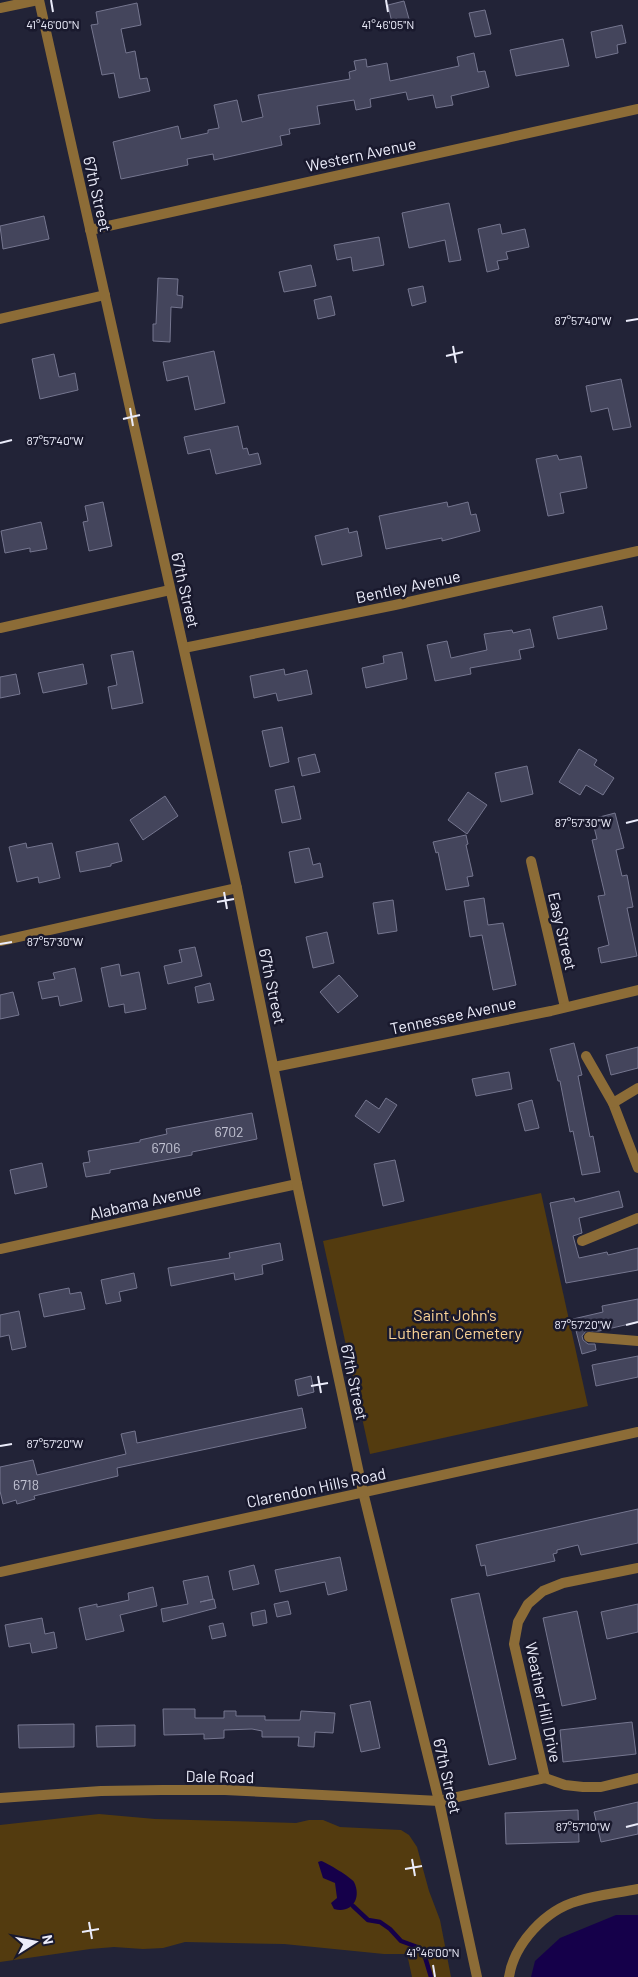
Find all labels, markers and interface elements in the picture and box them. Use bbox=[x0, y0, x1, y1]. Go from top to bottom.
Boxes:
text: 41°46'00"N bbox=[26, 17, 80, 31]
text: 41°46'05"N bbox=[362, 17, 414, 31]
street label: Western Avenue bbox=[304, 133, 418, 175]
street label: 67th Street bbox=[80, 154, 116, 234]
text: 87°57'40"W bbox=[555, 313, 612, 327]
text: 87°57'40"W bbox=[27, 433, 84, 447]
street label: 67th Street bbox=[168, 550, 204, 630]
street label: Bentley Avenue bbox=[354, 566, 462, 606]
text: 87°57'30"W bbox=[555, 815, 612, 829]
street label: Easy Street bbox=[545, 890, 581, 972]
text: 87°57'30"W bbox=[27, 934, 84, 948]
street label: 67th Street bbox=[256, 946, 290, 1026]
street label: Tennessee Avenue bbox=[388, 992, 518, 1038]
house number: 6702 bbox=[214, 1123, 244, 1140]
house number: 6706 bbox=[152, 1139, 180, 1156]
street label: Alabama Avenue bbox=[87, 1179, 203, 1223]
park label: Saint John's Lutheran Cemetery bbox=[388, 1305, 523, 1342]
text: 87°57'20"W bbox=[555, 1317, 612, 1331]
street label: 67th Street bbox=[338, 1342, 372, 1422]
text: 87°57'20"W bbox=[27, 1436, 84, 1450]
street label: Clarendon Hills Road bbox=[245, 1463, 387, 1511]
house number: 6718 bbox=[13, 1476, 39, 1493]
street label: Weather Hill Drive bbox=[522, 1640, 566, 1764]
street label: 67th Street bbox=[430, 1736, 466, 1816]
street label: Dale Road bbox=[185, 1766, 255, 1786]
text: 87°57'10"W bbox=[556, 1819, 611, 1833]
north arrow bbox=[10, 1917, 60, 1967]
text: N bbox=[39, 1933, 57, 1946]
text: 41°46'00"N bbox=[406, 1945, 460, 1959]

